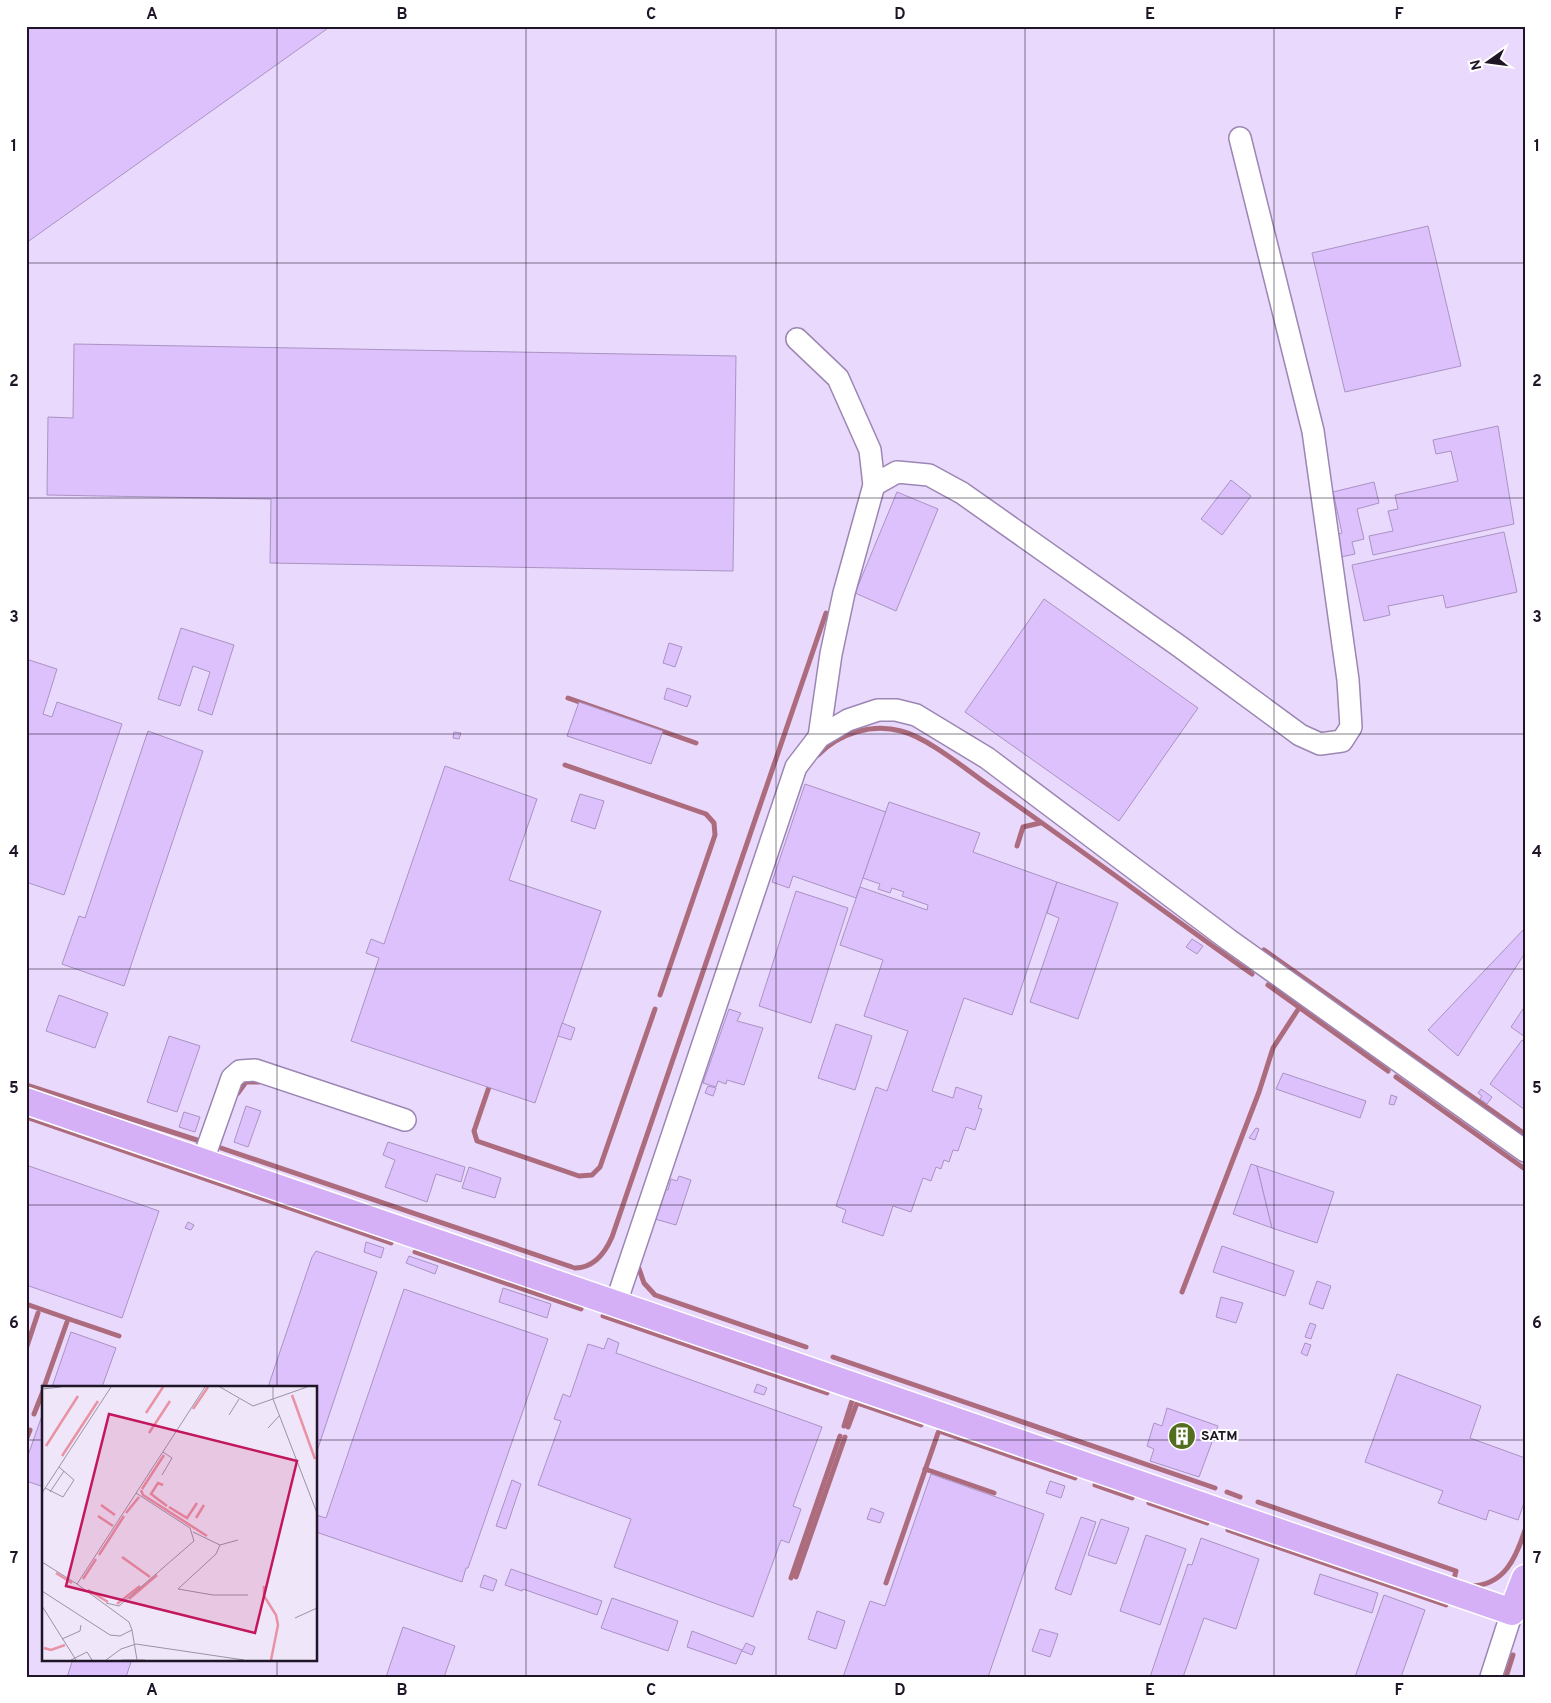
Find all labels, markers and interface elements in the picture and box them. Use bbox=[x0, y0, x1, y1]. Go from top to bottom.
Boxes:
text: A bbox=[146, 5, 158, 25]
text: B bbox=[396, 5, 408, 25]
text: C bbox=[646, 5, 656, 25]
text: D bbox=[894, 5, 906, 25]
text: E bbox=[1145, 5, 1155, 25]
text: F bbox=[1394, 5, 1404, 25]
north arrow bbox=[1464, 38, 1514, 88]
text: N bbox=[1467, 58, 1486, 72]
text: 1 bbox=[11, 137, 17, 157]
text: 1 bbox=[1534, 137, 1540, 157]
text: 2 bbox=[9, 372, 19, 392]
text: 2 bbox=[1532, 372, 1542, 392]
text: 3 bbox=[9, 608, 19, 628]
text: 3 bbox=[1532, 608, 1542, 628]
text: 4 bbox=[9, 843, 19, 863]
text: 4 bbox=[1532, 843, 1542, 863]
text: 5 bbox=[9, 1079, 19, 1099]
text: 5 bbox=[1532, 1079, 1542, 1099]
text: 6 bbox=[9, 1314, 19, 1334]
text: 6 bbox=[1532, 1314, 1542, 1334]
inset map bbox=[42, 1386, 318, 1660]
building icon: SATM bbox=[1167, 1421, 1197, 1451]
place label: SATM bbox=[1201, 1428, 1238, 1445]
text: 7 bbox=[10, 1549, 18, 1569]
text: 7 bbox=[1533, 1549, 1541, 1569]
text: A bbox=[146, 1681, 158, 1701]
text: B bbox=[396, 1681, 408, 1701]
text: C bbox=[646, 1681, 656, 1701]
text: D bbox=[894, 1681, 906, 1701]
text: E bbox=[1145, 1681, 1155, 1701]
text: F bbox=[1394, 1681, 1404, 1701]

